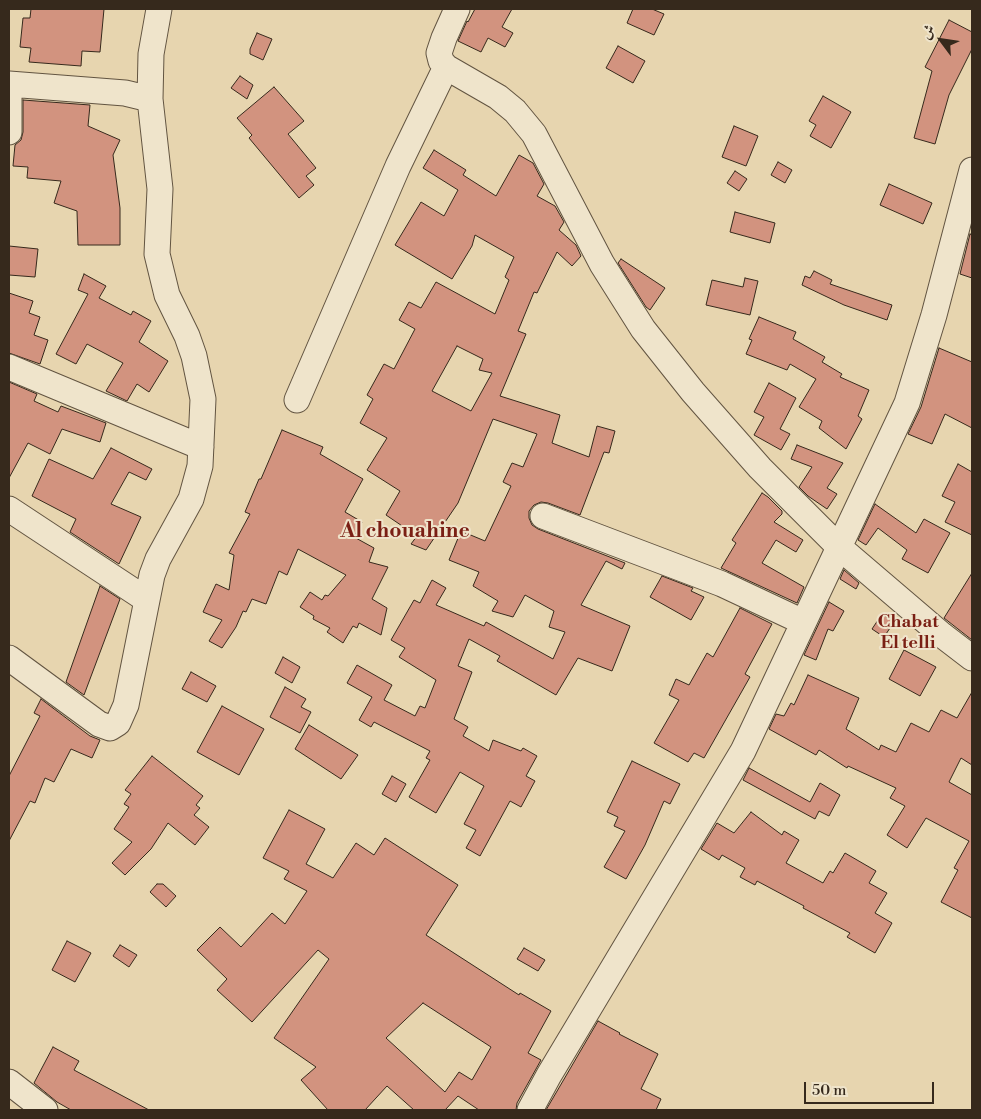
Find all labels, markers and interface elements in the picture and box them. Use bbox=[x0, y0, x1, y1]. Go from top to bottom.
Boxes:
north arrow bbox=[916, 15, 966, 65]
text: ش bbox=[917, 22, 939, 43]
district label: Al chouahine bbox=[340, 519, 470, 545]
district label: Chabat El telli bbox=[877, 612, 939, 654]
scale bar bbox=[806, 1072, 936, 1104]
text: 50 m bbox=[812, 1081, 846, 1100]

